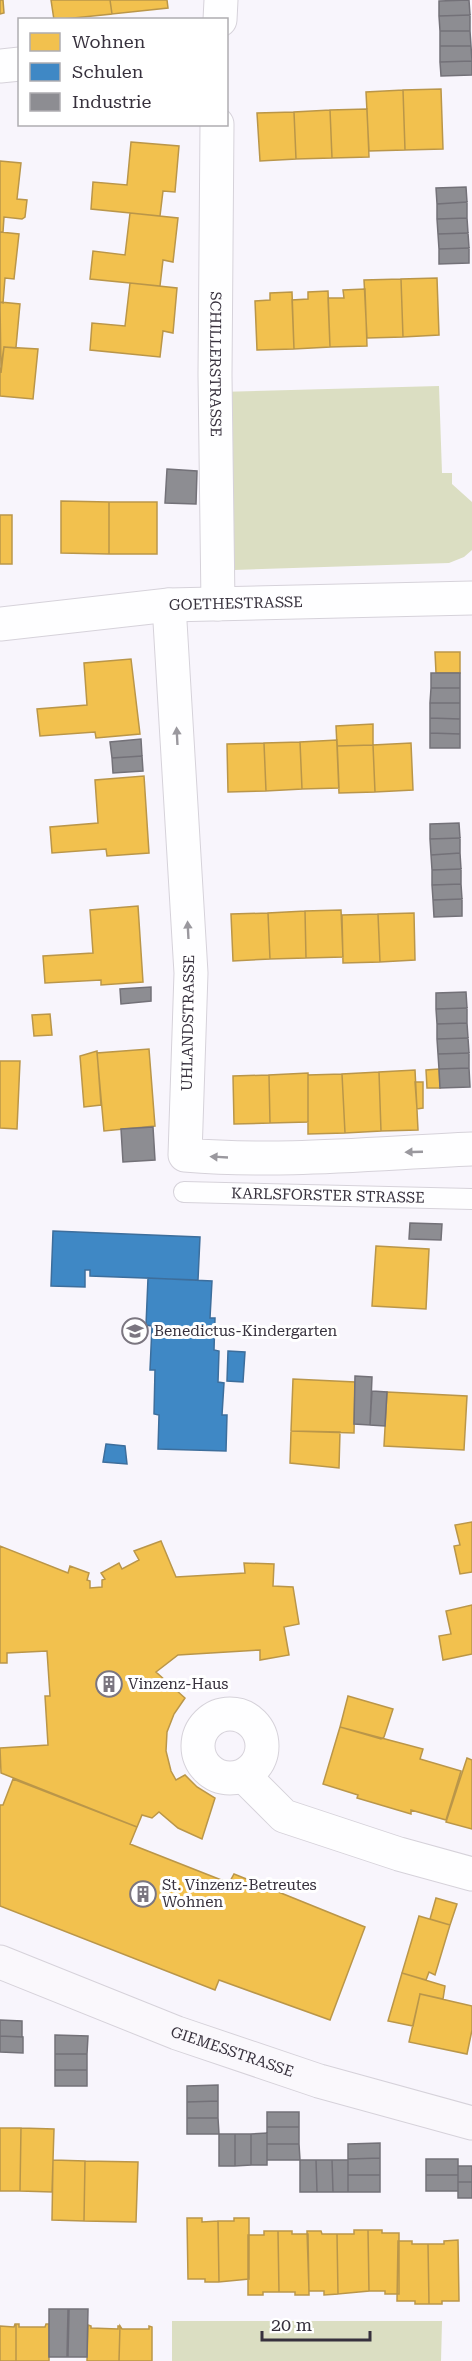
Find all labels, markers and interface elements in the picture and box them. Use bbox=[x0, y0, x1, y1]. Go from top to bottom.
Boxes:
legend bbox=[18, 18, 228, 126]
text: Wohnen bbox=[72, 31, 146, 52]
text: Schulen bbox=[72, 61, 144, 82]
text: Industrie bbox=[72, 91, 152, 112]
street label: SCHILLERSTRASSE bbox=[206, 291, 225, 437]
street label: GOETHESTRASSE bbox=[169, 593, 303, 614]
one-way arrow bbox=[172, 726, 181, 745]
one-way arrow bbox=[184, 921, 193, 940]
street label: UHLANDSTRASSE bbox=[178, 955, 198, 1091]
one-way arrow bbox=[404, 1147, 423, 1156]
one-way arrow bbox=[209, 1153, 228, 1162]
street label: KARLSFORSTER STRASSE bbox=[231, 1184, 425, 1207]
school or university icon: Benedictus-Kindergarten bbox=[120, 1316, 150, 1346]
place label: Benedictus-Kindergarten bbox=[154, 1322, 337, 1340]
building icon: Vinzenz-Haus bbox=[94, 1669, 124, 1699]
place label: Vinzenz-Haus bbox=[128, 1675, 228, 1693]
place label: St. Vinzenz-Betreutes Wohnen bbox=[162, 1876, 317, 1911]
building icon: St. Vinzenz-Betreutes Wohnen bbox=[128, 1879, 158, 1909]
street label: GIEMESSTRASSE bbox=[168, 2022, 296, 2081]
scale bar bbox=[262, 2304, 370, 2342]
text: 20 m bbox=[271, 2314, 312, 2335]

